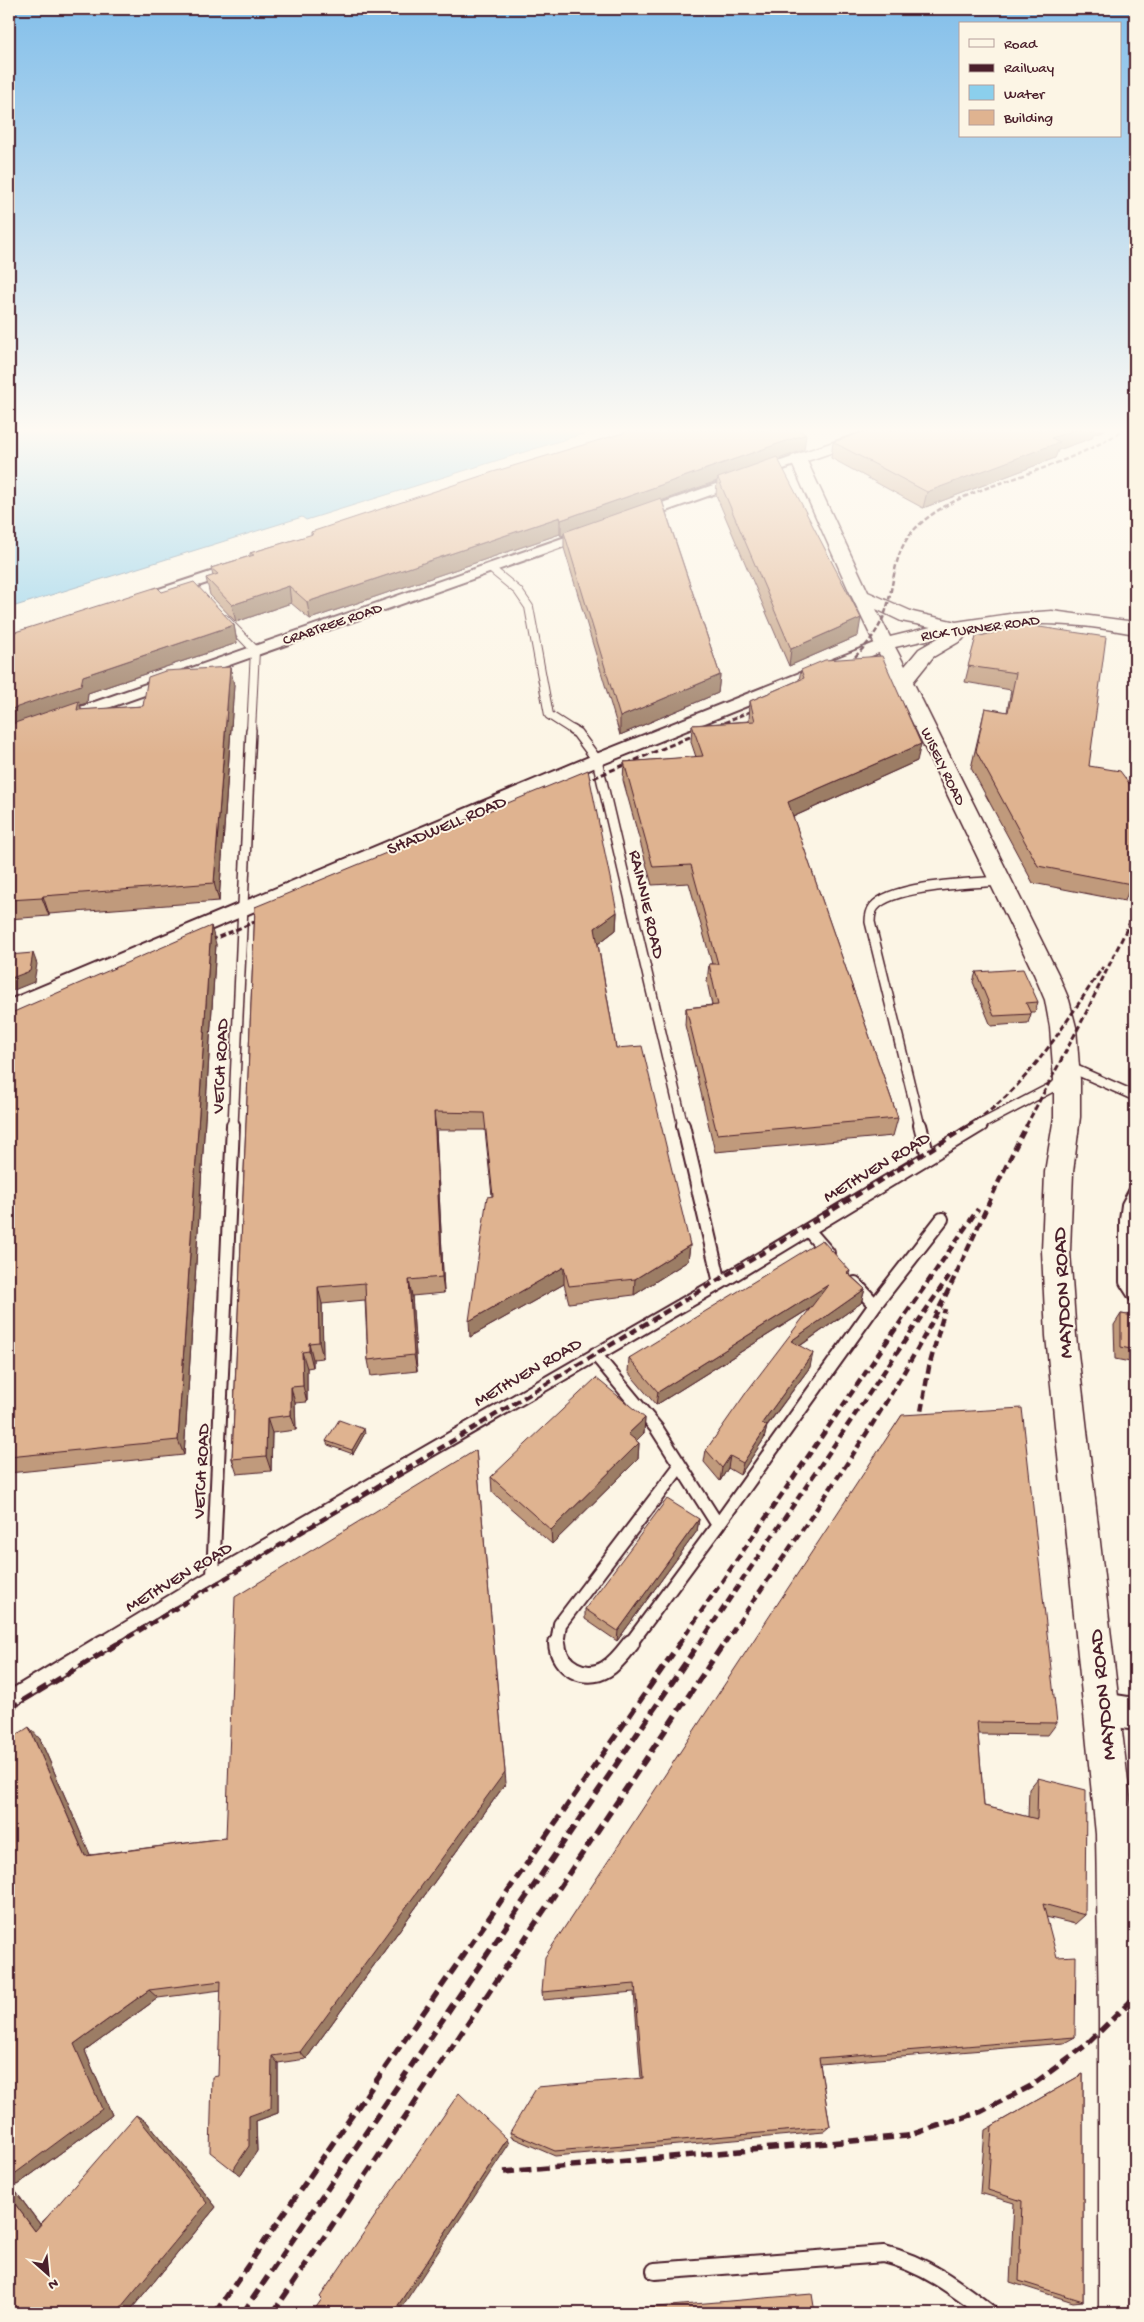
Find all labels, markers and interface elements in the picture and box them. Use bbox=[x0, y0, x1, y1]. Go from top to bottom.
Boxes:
legend bbox=[959, 22, 1122, 138]
text: Road bbox=[1004, 36, 1038, 54]
text: Railway bbox=[1004, 60, 1055, 78]
text: Water bbox=[1004, 86, 1046, 104]
text: Building bbox=[1003, 110, 1053, 128]
street label: CRABTREE ROAD bbox=[281, 599, 385, 650]
street label: RICK TURNER ROAD bbox=[920, 612, 1041, 646]
street label: WISELY ROAD bbox=[916, 725, 969, 809]
street label: SHADWELL ROAD bbox=[384, 792, 510, 861]
street label: RAINNIE ROAD bbox=[623, 848, 668, 961]
street label: VETCH ROAD bbox=[208, 1018, 234, 1115]
street label: METHVEN ROAD bbox=[820, 1128, 935, 1208]
street label: MAYDON ROAD bbox=[1049, 1226, 1080, 1359]
street label: METHVEN ROAD bbox=[471, 1334, 586, 1412]
street label: VETCH ROAD bbox=[189, 1423, 215, 1520]
street label: METHVEN ROAD bbox=[122, 1538, 237, 1618]
street label: MAYDON ROAD bbox=[1085, 1628, 1124, 1761]
north arrow bbox=[22, 2250, 72, 2300]
text: N bbox=[45, 2274, 61, 2293]

